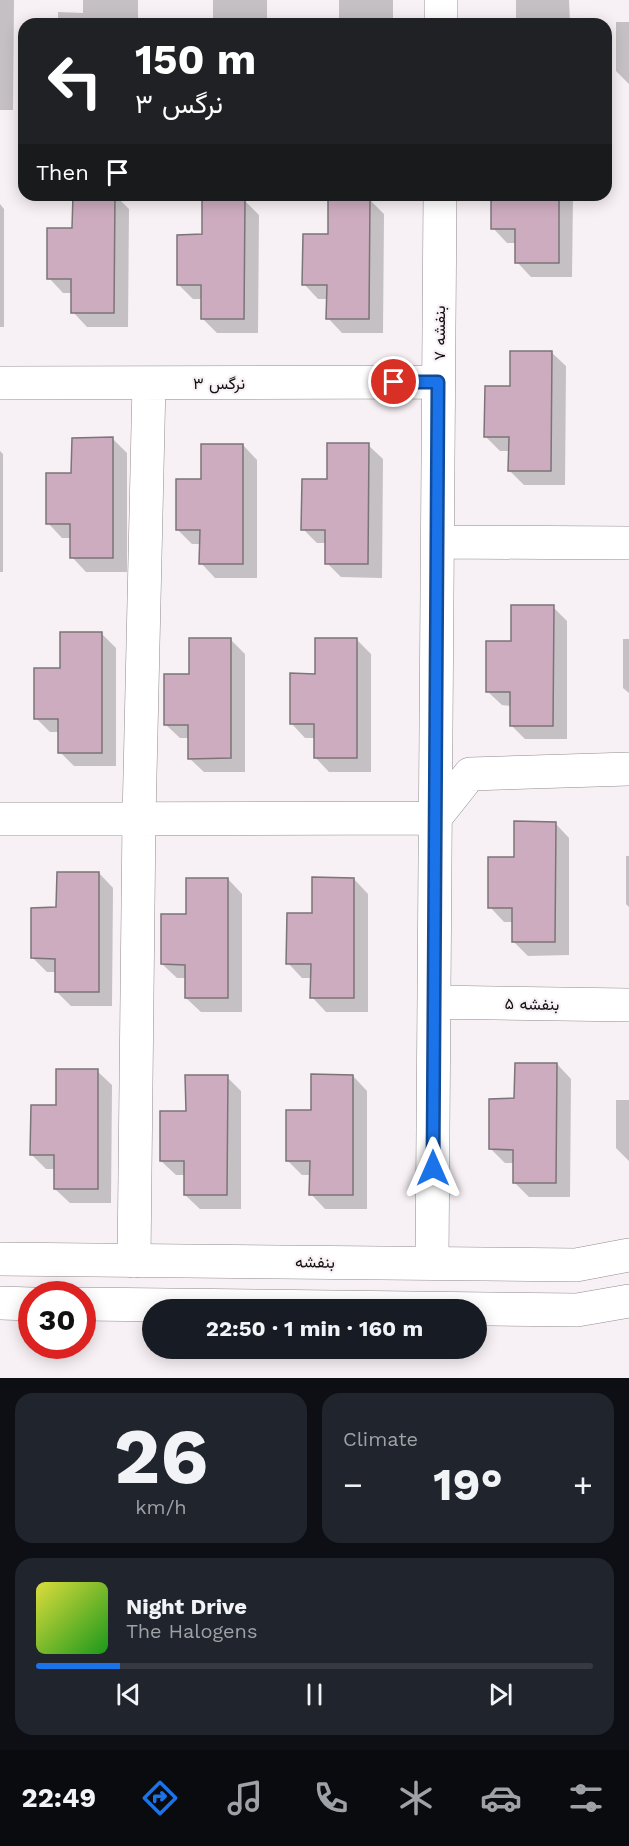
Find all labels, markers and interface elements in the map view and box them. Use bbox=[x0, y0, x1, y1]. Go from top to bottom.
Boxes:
text: 150 m bbox=[135, 35, 256, 84]
icon: left bbox=[36, 42, 114, 120]
text: نرگس ۳ bbox=[135, 88, 223, 120]
icon: arrive bbox=[101, 156, 134, 189]
text: Then bbox=[36, 160, 89, 185]
street label: بنفشه ۷ bbox=[430, 306, 449, 360]
pin bbox=[368, 356, 419, 407]
icon: arrive bbox=[377, 365, 410, 398]
street label: نرگس ۳ bbox=[193, 374, 245, 394]
street label: بنفشه ۵ bbox=[504, 994, 560, 1014]
position arrow bbox=[401, 1136, 465, 1200]
street label: بنفشه bbox=[295, 1252, 335, 1272]
speed limit sign: 30 bbox=[18, 1281, 96, 1359]
text: 22:50 · 1 min · 160 m bbox=[206, 1316, 423, 1341]
text: 26 bbox=[114, 1410, 208, 1502]
text: Climate bbox=[343, 1427, 418, 1451]
text: 19° bbox=[433, 1458, 503, 1511]
text: − bbox=[343, 1465, 363, 1504]
text: + bbox=[573, 1465, 593, 1504]
text: km/h bbox=[135, 1495, 187, 1519]
text: Night Drive bbox=[126, 1594, 247, 1619]
text: The Halogens bbox=[126, 1619, 258, 1643]
icon: previous bbox=[112, 1678, 145, 1711]
icon: pause bbox=[298, 1678, 331, 1711]
icon: next bbox=[484, 1678, 517, 1711]
icon: directions bbox=[139, 1777, 181, 1819]
icon: music bbox=[224, 1777, 266, 1819]
icon: phone bbox=[310, 1777, 352, 1819]
icon: climate bbox=[395, 1777, 437, 1819]
icon: car bbox=[480, 1777, 522, 1819]
icon: filters bbox=[565, 1777, 607, 1819]
text: 22:49 bbox=[22, 1782, 96, 1814]

